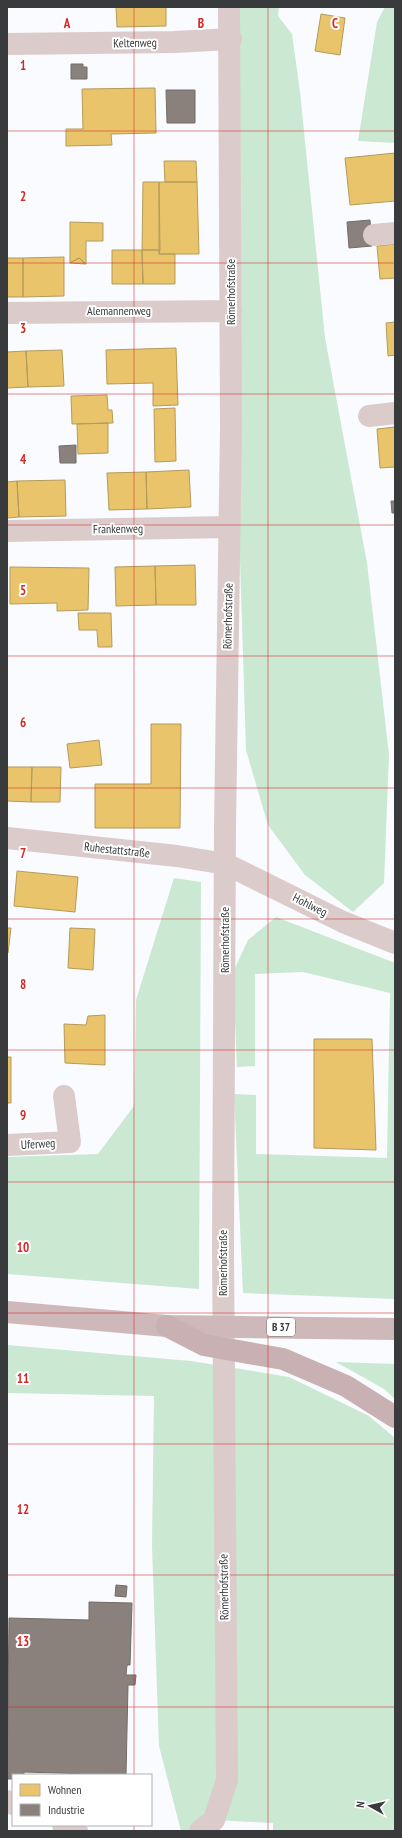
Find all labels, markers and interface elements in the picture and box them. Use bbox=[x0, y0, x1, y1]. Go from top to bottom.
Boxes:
text: A bbox=[63, 15, 71, 32]
text: B bbox=[198, 15, 204, 32]
text: C bbox=[332, 15, 338, 32]
street label: Keltenweg bbox=[113, 35, 157, 50]
text: 1 bbox=[20, 57, 26, 74]
text: 2 bbox=[20, 188, 26, 205]
street label: Römerhofstraße bbox=[223, 259, 238, 325]
street label: Alemannenweg bbox=[87, 303, 151, 318]
text: 3 bbox=[20, 320, 26, 337]
text: 4 bbox=[20, 451, 27, 468]
street label: Frankenweg bbox=[93, 521, 143, 536]
text: 5 bbox=[20, 582, 26, 599]
street label: Römerhofstraße bbox=[219, 583, 236, 649]
text: 6 bbox=[20, 714, 26, 731]
street label: Ruhestattstraße bbox=[83, 839, 151, 860]
text: 7 bbox=[20, 845, 26, 862]
street label: Hohlweg bbox=[290, 890, 330, 920]
street label: Römerhofstraße bbox=[217, 907, 232, 973]
text: 8 bbox=[20, 976, 26, 993]
text: 9 bbox=[20, 1107, 26, 1124]
street label: Uferweg bbox=[20, 1135, 56, 1152]
street label: Römerhofstraße bbox=[215, 1230, 230, 1296]
text: 10 bbox=[17, 1239, 29, 1256]
road number: B 37 bbox=[267, 1318, 295, 1336]
text: 11 bbox=[17, 1370, 29, 1387]
text: 12 bbox=[17, 1501, 29, 1518]
street label: Römerhofstraße bbox=[215, 1554, 232, 1620]
text: 13 bbox=[17, 1633, 29, 1650]
legend bbox=[12, 1774, 152, 1826]
text: Wohnen bbox=[48, 1782, 82, 1797]
north arrow bbox=[350, 1786, 390, 1826]
text: N bbox=[353, 1801, 367, 1809]
text: Industrie bbox=[48, 1802, 85, 1817]

